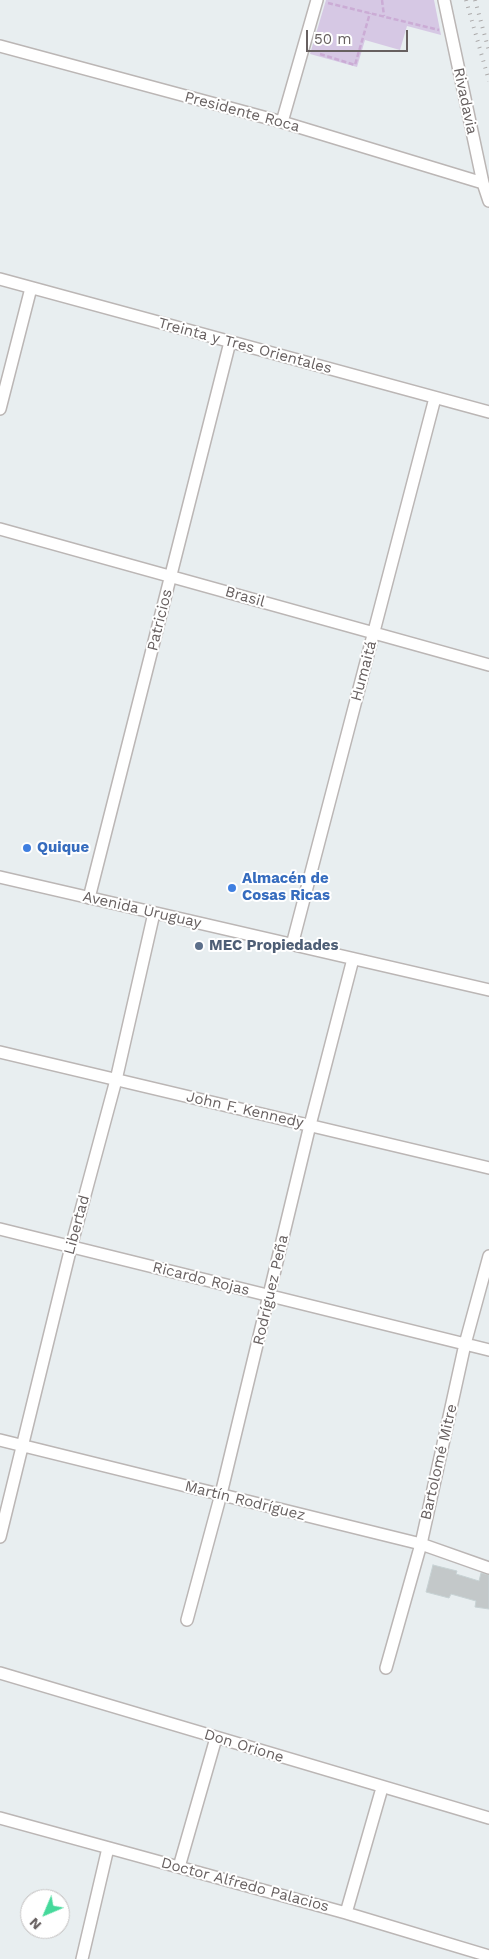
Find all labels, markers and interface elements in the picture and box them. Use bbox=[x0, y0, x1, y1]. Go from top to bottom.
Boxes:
scale bar bbox=[309, 20, 412, 52]
text: 50 m bbox=[314, 30, 351, 48]
street label: Rivadavia bbox=[449, 66, 481, 136]
street label: Presidente Roca bbox=[182, 88, 302, 136]
street label: Treinta y Tres Orientales bbox=[156, 314, 334, 378]
street label: Brasil bbox=[223, 583, 267, 611]
street label: Patricios bbox=[144, 587, 176, 653]
street label: Humaitá bbox=[347, 639, 381, 703]
place label: Quique bbox=[37, 839, 89, 857]
marker: Quique bbox=[21, 842, 33, 854]
place label: Almacén de Cosas Ricas bbox=[242, 870, 330, 905]
marker: Almacén de Cosas Ricas bbox=[226, 882, 238, 894]
street label: Avenida Uruguay bbox=[81, 888, 203, 932]
place label: MEC Propiedades bbox=[209, 937, 338, 955]
marker: MEC Propiedades bbox=[193, 940, 205, 952]
street label: John F. Kennedy bbox=[185, 1088, 305, 1132]
street label: Libertad bbox=[60, 1193, 94, 1257]
street label: Rodríguez Peña bbox=[250, 1233, 292, 1347]
street label: Ricardo Rojas bbox=[151, 1258, 251, 1300]
street label: Bartolomé Mitre bbox=[417, 1402, 461, 1522]
street label: Martín Rodríguez bbox=[183, 1477, 307, 1525]
street label: Don Orione bbox=[202, 1725, 286, 1767]
street label: Doctor Alfredo Palacios bbox=[159, 1854, 331, 1916]
north arrow bbox=[20, 1889, 70, 1939]
text: N bbox=[26, 1915, 44, 1933]

